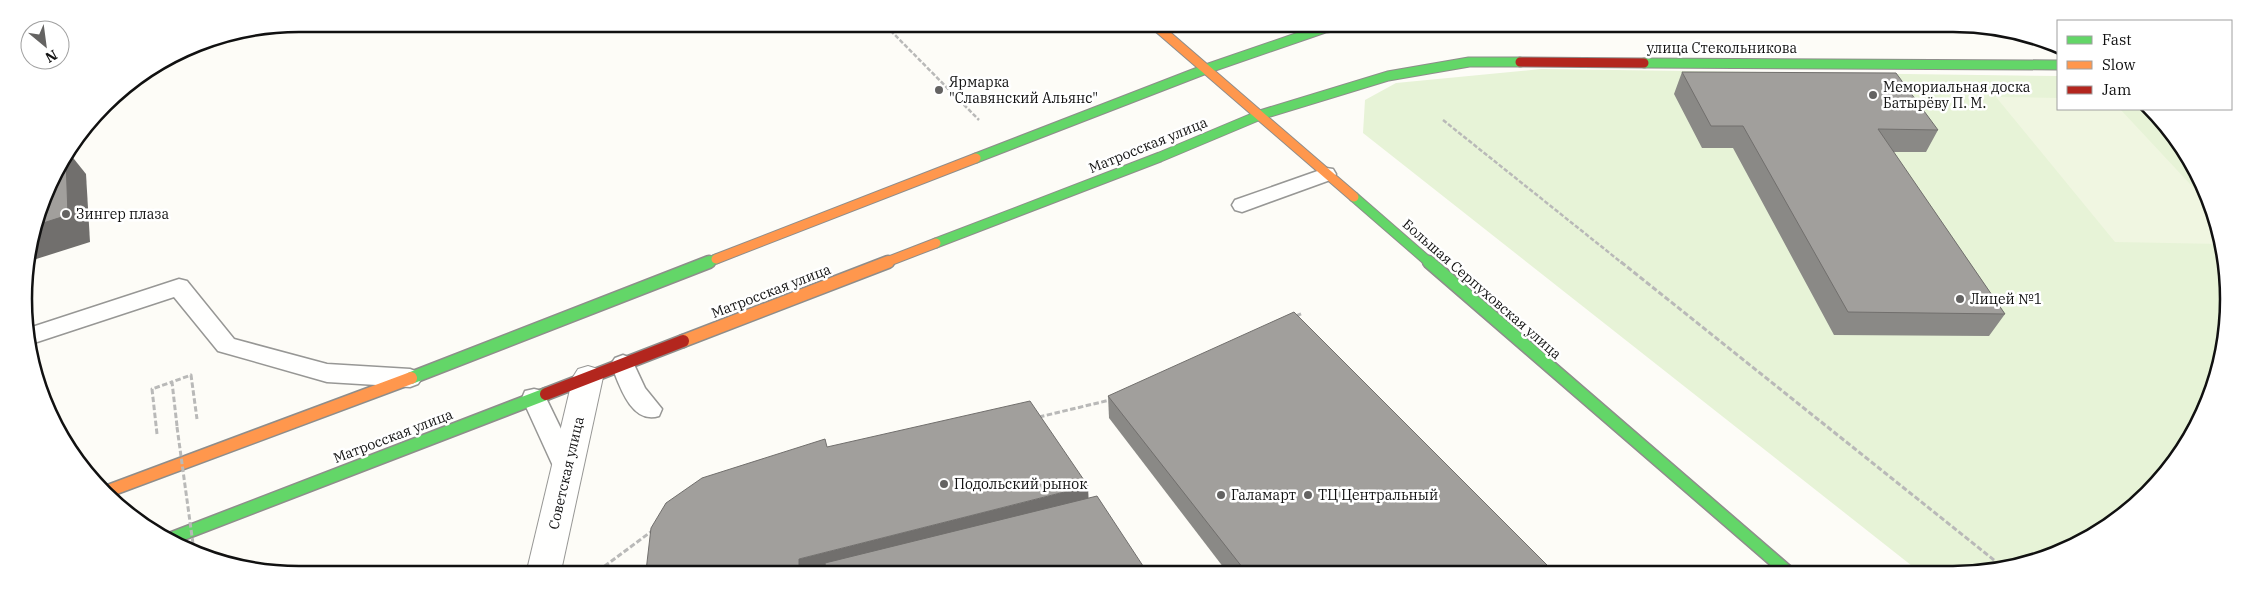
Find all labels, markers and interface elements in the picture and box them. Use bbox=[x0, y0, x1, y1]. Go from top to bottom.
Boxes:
north arrow bbox=[20, 20, 70, 70]
legend bbox=[2057, 20, 2232, 110]
text: Fast bbox=[2102, 30, 2132, 49]
street label: улица Стекольникова bbox=[1647, 39, 1798, 57]
text: N bbox=[42, 46, 61, 67]
text: Slow bbox=[2102, 55, 2136, 74]
place label: Ярмарка "Славянский Альянс" bbox=[949, 73, 1098, 107]
place label: Мемориальная доска Батырёву П. М. bbox=[1883, 78, 2031, 112]
text: Jam bbox=[2102, 80, 2131, 99]
marker: Ярмарка "Славянский Альянс" bbox=[933, 84, 945, 96]
marker: Мемориальная доска Батырёву П. М. bbox=[1867, 89, 1879, 101]
street label: Матросская улица bbox=[1086, 113, 1210, 177]
place label: Зингер плаза bbox=[76, 205, 170, 223]
marker: Зингер плаза bbox=[60, 208, 72, 220]
street label: Большая Серпуховская улица bbox=[1399, 215, 1566, 363]
street label: Матросская улица bbox=[709, 260, 834, 322]
place label: Лицeй №1 bbox=[1970, 290, 2042, 308]
marker: Лицeй №1 bbox=[1954, 293, 1966, 305]
street label: Матросская улица bbox=[331, 405, 456, 467]
street label: Советская улица bbox=[544, 414, 588, 531]
place label: Подольский рынок bbox=[954, 475, 1087, 493]
marker: Подольский рынок bbox=[938, 478, 950, 490]
place label: Галамарт bbox=[1231, 486, 1296, 504]
place label: ТЦ Центральный bbox=[1318, 486, 1438, 504]
marker: Галамарт bbox=[1215, 489, 1227, 501]
marker: ТЦ Центральный bbox=[1302, 489, 1314, 501]

